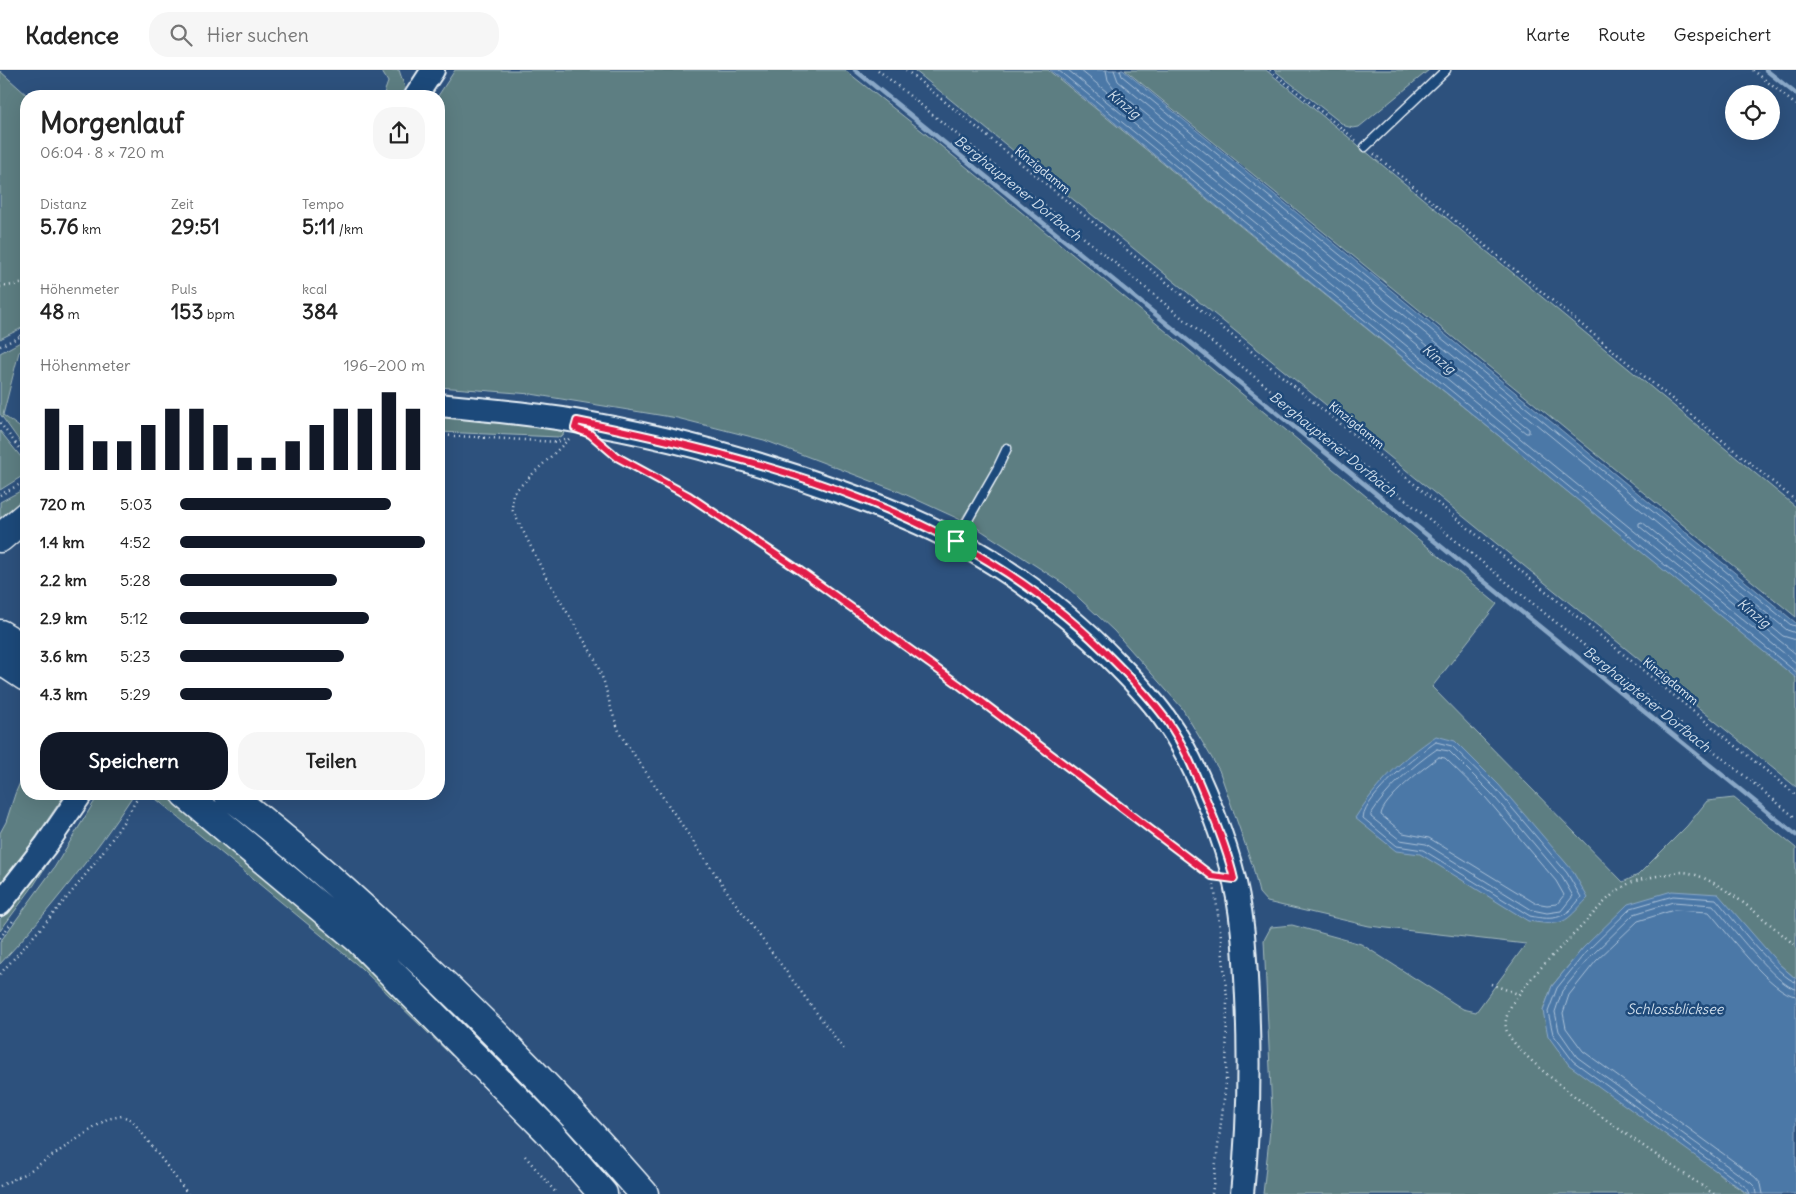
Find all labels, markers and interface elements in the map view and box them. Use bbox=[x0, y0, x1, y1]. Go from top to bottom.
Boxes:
search box bbox=[149, 12, 499, 57]
text: Kadence bbox=[25, 20, 119, 50]
icon: search bbox=[167, 21, 195, 49]
text: Hier suchen bbox=[207, 23, 309, 47]
text: Karte bbox=[1526, 23, 1570, 46]
text: Route bbox=[1598, 23, 1645, 46]
text: Gespeichert bbox=[1673, 23, 1771, 46]
water label: Kinzig bbox=[1104, 85, 1145, 124]
map controls bbox=[1725, 85, 1780, 140]
button: locate bbox=[1725, 85, 1780, 140]
text: Morgenlauf bbox=[40, 105, 184, 141]
button: share bbox=[373, 107, 425, 159]
water label: Berghauptener Dorfbach bbox=[951, 131, 1086, 245]
text: 06:04 · 8 × 720 m bbox=[40, 142, 164, 162]
street label: Kinzigdamm bbox=[1012, 143, 1074, 197]
text: Distanz bbox=[40, 195, 87, 213]
text: Zeit bbox=[171, 195, 194, 213]
text: Tempo bbox=[302, 195, 344, 213]
text: 5.76 bbox=[40, 213, 79, 240]
text: 29:51 bbox=[171, 213, 220, 240]
text: 5:11 bbox=[302, 213, 336, 240]
text: km bbox=[79, 220, 101, 238]
text: /km bbox=[336, 220, 363, 238]
text: Höhenmeter bbox=[40, 280, 119, 298]
text: Puls bbox=[171, 280, 197, 298]
text: kcal bbox=[302, 280, 327, 298]
text: 48 bbox=[40, 298, 64, 325]
text: 153 bbox=[171, 298, 203, 325]
text: 384 bbox=[302, 298, 338, 325]
text: m bbox=[64, 305, 80, 323]
text: bpm bbox=[203, 305, 235, 323]
water label: Kinzig bbox=[1419, 340, 1460, 379]
text: Höhenmeter bbox=[40, 355, 131, 375]
text: 196–200 m bbox=[343, 355, 425, 375]
water label: Berghauptener Dorfbach bbox=[1266, 387, 1401, 501]
street label: Kinzigdamm bbox=[1326, 398, 1388, 452]
text: 720 m bbox=[40, 494, 85, 514]
text: 5:03 bbox=[120, 494, 152, 514]
pin bbox=[935, 520, 977, 562]
icon: arrive bbox=[942, 527, 970, 555]
text: 1.4 km bbox=[40, 532, 85, 552]
text: 4:52 bbox=[120, 532, 151, 552]
text: 2.2 km bbox=[40, 570, 87, 590]
text: 5:28 bbox=[120, 570, 151, 590]
water label: Kinzig bbox=[1734, 594, 1775, 633]
text: 2.9 km bbox=[40, 608, 87, 628]
text: 5:12 bbox=[120, 608, 148, 628]
water label: Berghauptener Dorfbach bbox=[1580, 642, 1715, 756]
text: 3.6 km bbox=[40, 646, 88, 666]
text: 5:23 bbox=[120, 646, 151, 666]
street label: Kinzigdamm bbox=[1640, 654, 1702, 708]
text: 4.3 km bbox=[40, 684, 88, 704]
text: 5:29 bbox=[120, 684, 151, 704]
button: Speichern bbox=[40, 732, 228, 790]
button: Teilen bbox=[238, 732, 425, 790]
water label: Schlossblicksee bbox=[1627, 1000, 1725, 1018]

